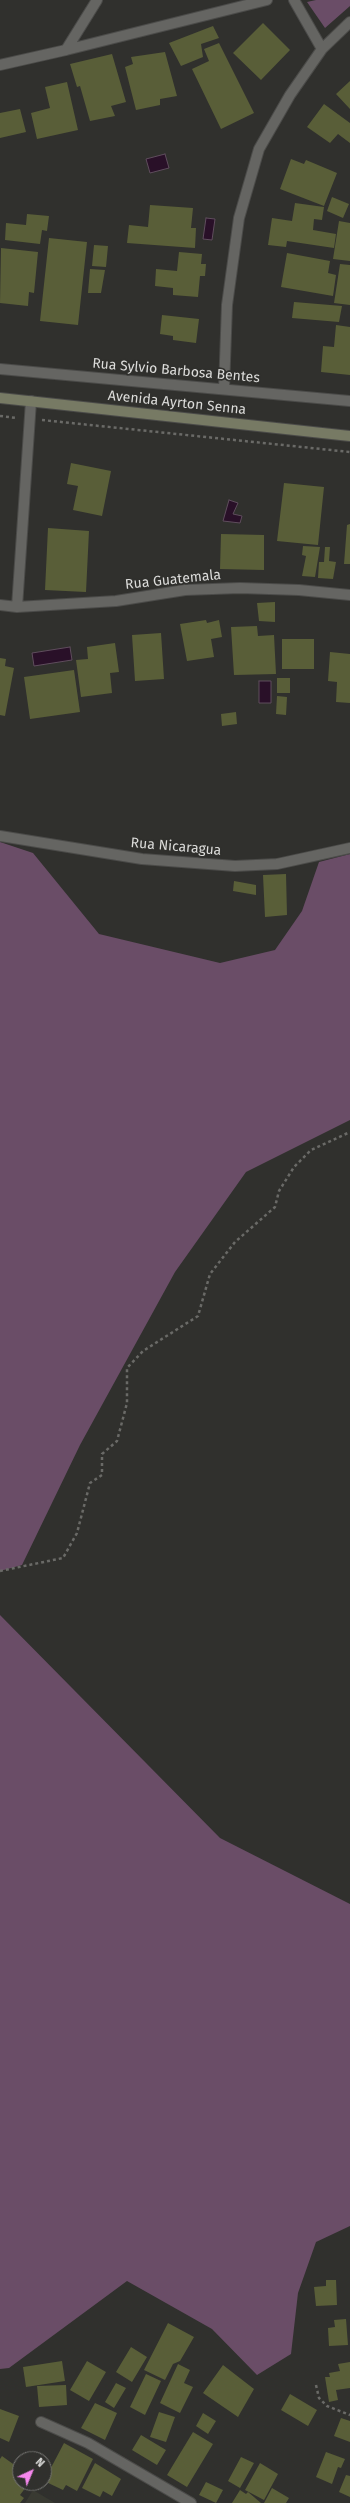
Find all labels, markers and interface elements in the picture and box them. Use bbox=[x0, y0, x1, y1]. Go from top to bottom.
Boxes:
street label: Rua Sylvio Barbosa Bentes bbox=[92, 355, 260, 387]
street label: Avenida Ayrton Senna bbox=[107, 387, 247, 419]
street label: Rua Guatemala bbox=[124, 567, 222, 593]
street label: Rua Nicaragua bbox=[130, 835, 222, 859]
north arrow bbox=[12, 2451, 52, 2491]
text: N bbox=[33, 2456, 47, 2470]

